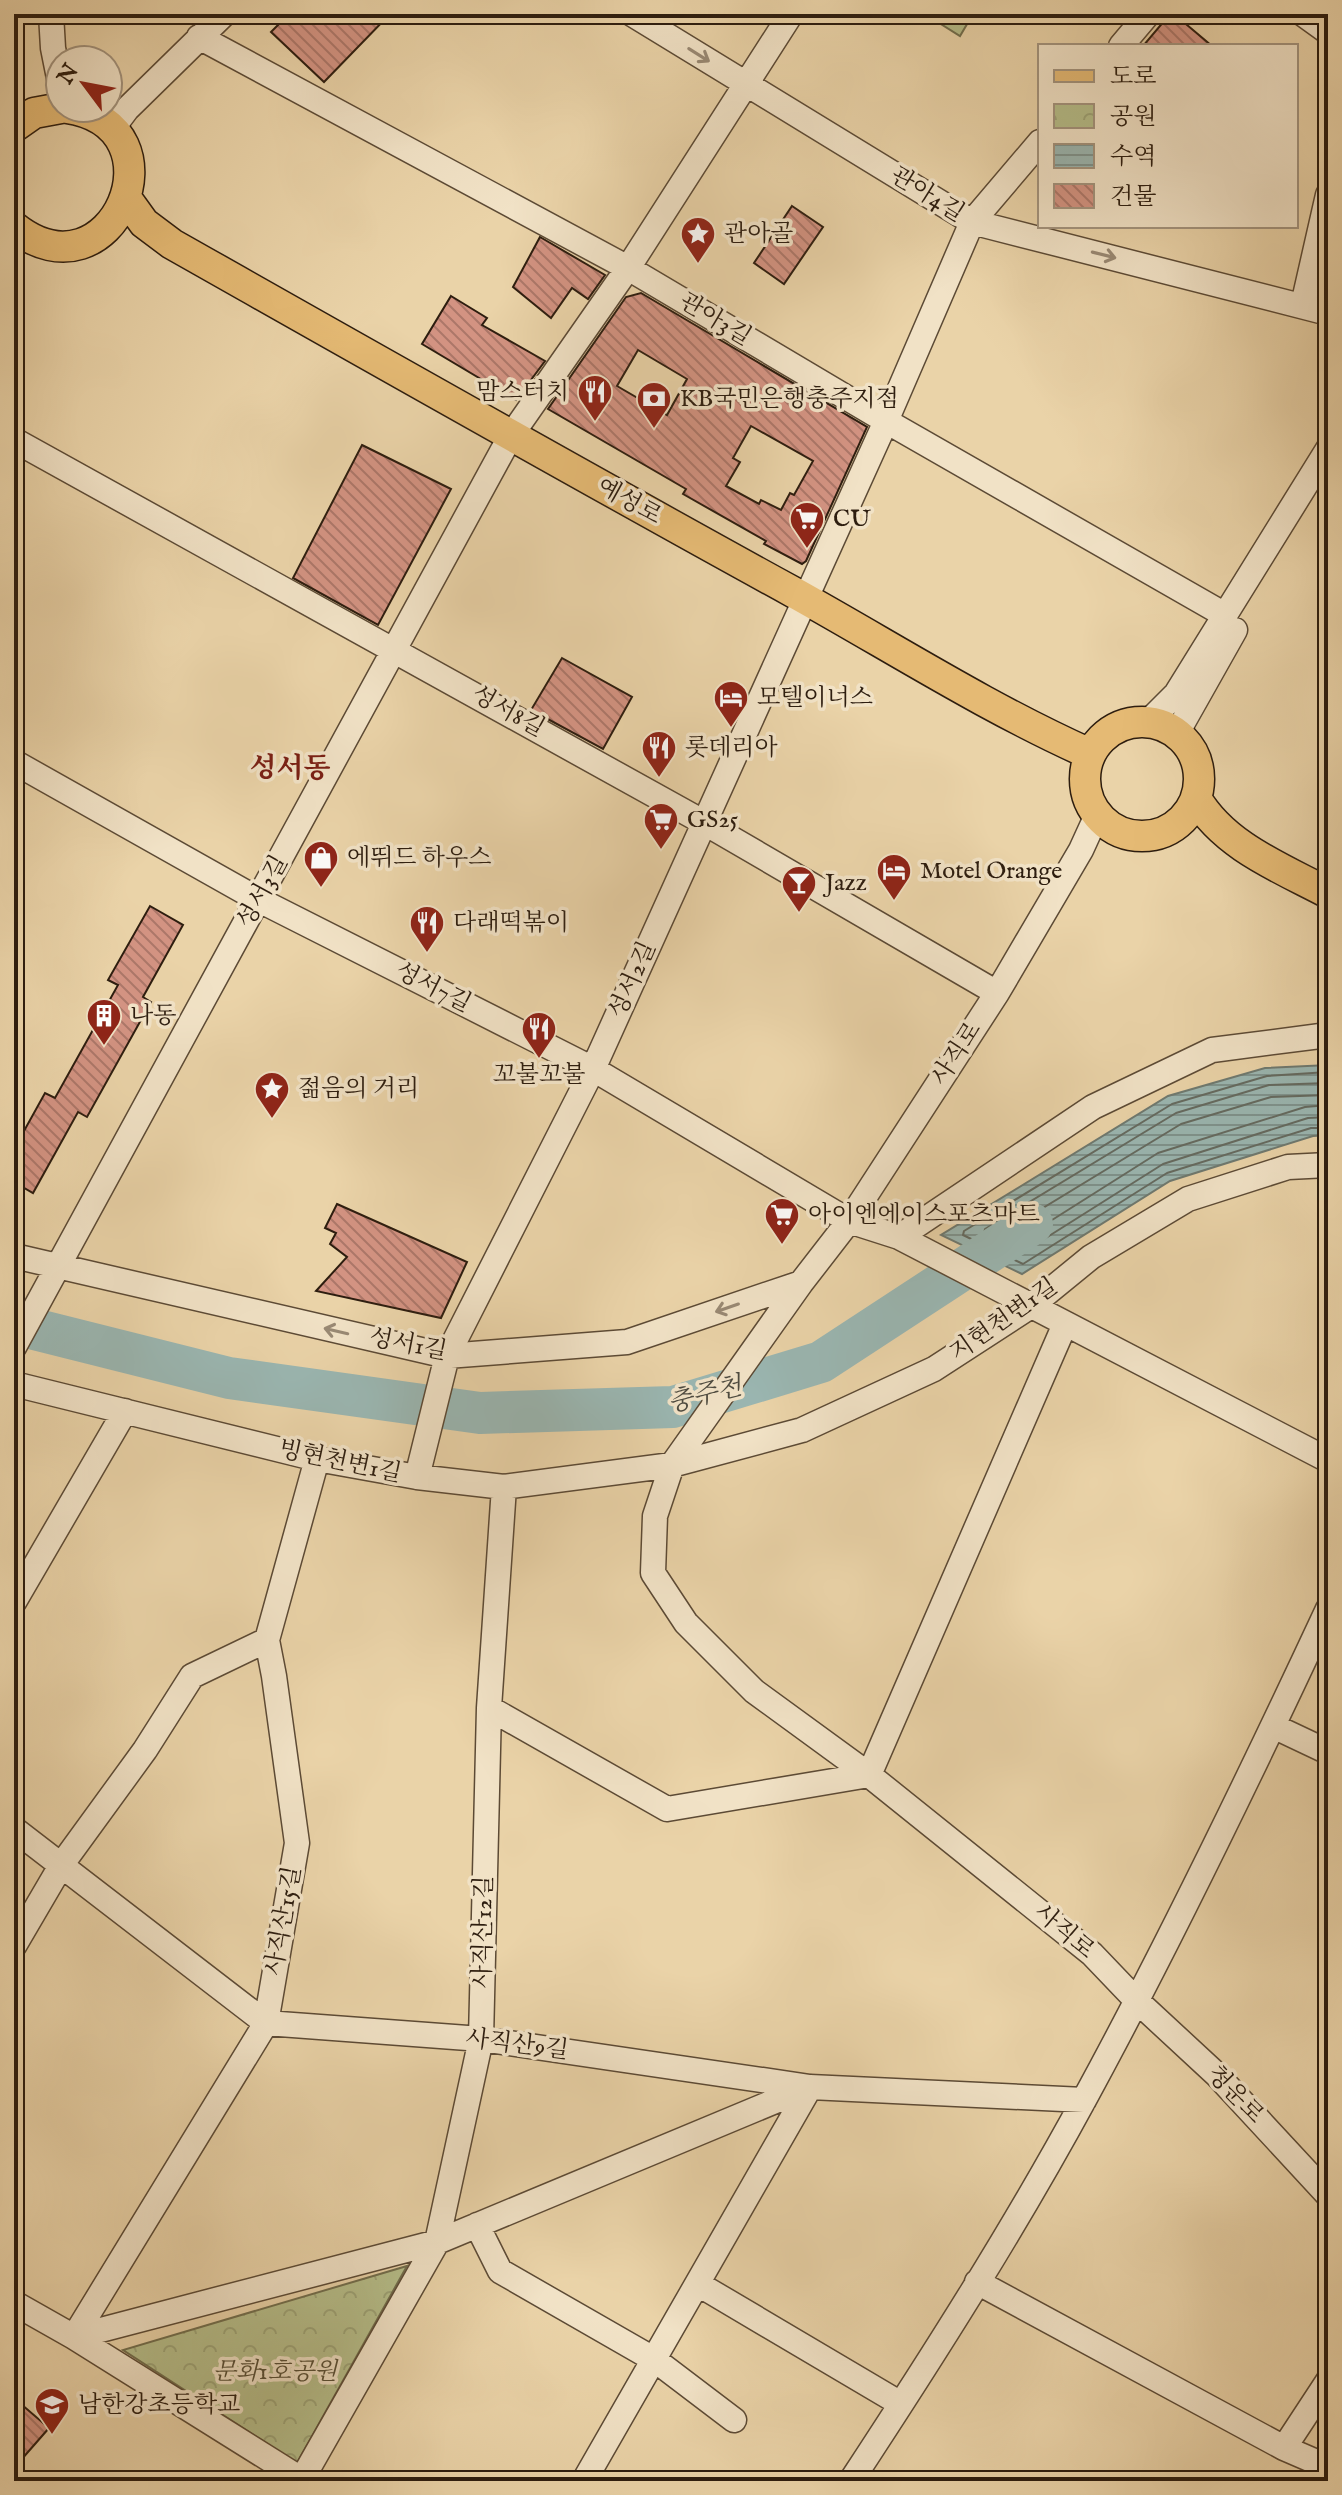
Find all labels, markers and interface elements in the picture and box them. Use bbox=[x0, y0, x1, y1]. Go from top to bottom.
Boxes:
north arrow bbox=[44, 44, 124, 124]
legend bbox=[1038, 44, 1298, 228]
one-way arrow bbox=[687, 47, 710, 63]
text: N bbox=[51, 59, 86, 91]
text: 도로 bbox=[1110, 62, 1156, 93]
text: 공원 bbox=[1110, 102, 1156, 133]
text: 수역 bbox=[1110, 142, 1156, 173]
street label: 관아4길 bbox=[884, 160, 970, 230]
text: 건물 bbox=[1110, 182, 1156, 213]
place icon: 관아골 bbox=[679, 215, 717, 265]
place label: 관아골 bbox=[724, 219, 794, 250]
one-way arrow bbox=[1090, 248, 1116, 263]
street label: 관아3길 bbox=[673, 286, 757, 354]
restaurant icon: 맘스터치 bbox=[576, 373, 614, 423]
place label: 맘스터치 bbox=[476, 377, 569, 408]
bank icon: KB국민은행충주지점 bbox=[635, 380, 673, 430]
place label: KB국민은행충주지점 bbox=[680, 384, 899, 415]
street label: 예성로 bbox=[591, 472, 667, 532]
supermarket icon: CU bbox=[788, 500, 826, 550]
place label: CU bbox=[833, 504, 871, 535]
street label: 성서8길 bbox=[466, 679, 550, 745]
hotel icon: 모텔이너스 bbox=[712, 679, 750, 729]
place label: 모텔이너스 bbox=[757, 683, 873, 714]
restaurant icon: 롯데리아 bbox=[640, 729, 678, 779]
place label: 롯데리아 bbox=[685, 733, 778, 764]
district label: 성서동 bbox=[249, 752, 331, 787]
supermarket icon: GS25 bbox=[642, 801, 680, 851]
place label: GS25 bbox=[687, 805, 739, 836]
shop icon: 에뛰드 하우스 bbox=[302, 839, 340, 889]
place label: 에뛰드 하우스 bbox=[347, 843, 491, 874]
street label: 성서3길 bbox=[230, 850, 296, 934]
hotel icon: Motel Orange bbox=[875, 852, 913, 902]
place label: Motel Orange bbox=[920, 856, 1062, 887]
bar icon: Jazz bbox=[780, 864, 818, 914]
place label: Jazz bbox=[822, 868, 867, 899]
restaurant icon: 다래떡볶이 bbox=[408, 904, 446, 954]
place label: 다래떡볶이 bbox=[453, 908, 569, 939]
street label: 성서2길 bbox=[602, 937, 664, 1023]
street label: 성서7길 bbox=[390, 956, 476, 1020]
building icon: 나동 bbox=[85, 997, 123, 1047]
place label: 나동 bbox=[130, 1001, 176, 1032]
restaurant icon: 꼬불꼬불 bbox=[520, 1010, 558, 1060]
street label: 사직로 bbox=[925, 1016, 989, 1092]
place label: 꼬불꼬불 bbox=[493, 1060, 585, 1091]
place icon: 젊음의 거리 bbox=[253, 1070, 291, 1120]
place label: 젊음의 거리 bbox=[298, 1074, 419, 1105]
supermarket icon: 아이엔에이스포츠마트 bbox=[763, 1196, 801, 1246]
place label: 아이엔에이스포츠마트 bbox=[808, 1200, 1040, 1231]
street label: 지현천변1길 bbox=[944, 1271, 1064, 1369]
one-way arrow bbox=[715, 1301, 740, 1316]
one-way arrow bbox=[324, 1322, 349, 1337]
street label: 성서1길 bbox=[367, 1322, 449, 1368]
water label: 충주천 bbox=[664, 1369, 747, 1420]
street label: 빙현천변1길 bbox=[276, 1434, 404, 1490]
street label: 사직산15길 bbox=[259, 1864, 309, 1978]
street label: 사직산12길 bbox=[468, 1875, 500, 1989]
street label: 사직로 bbox=[1027, 1898, 1101, 1966]
street label: 사직산9길 bbox=[464, 2023, 570, 2067]
street label: 청운로 bbox=[1200, 2059, 1270, 2131]
park label: 문화1호공원 bbox=[213, 2357, 339, 2388]
school or university icon: 남한강초등학교 bbox=[33, 2386, 71, 2436]
place label: 남한강초등학교 bbox=[78, 2390, 240, 2421]

